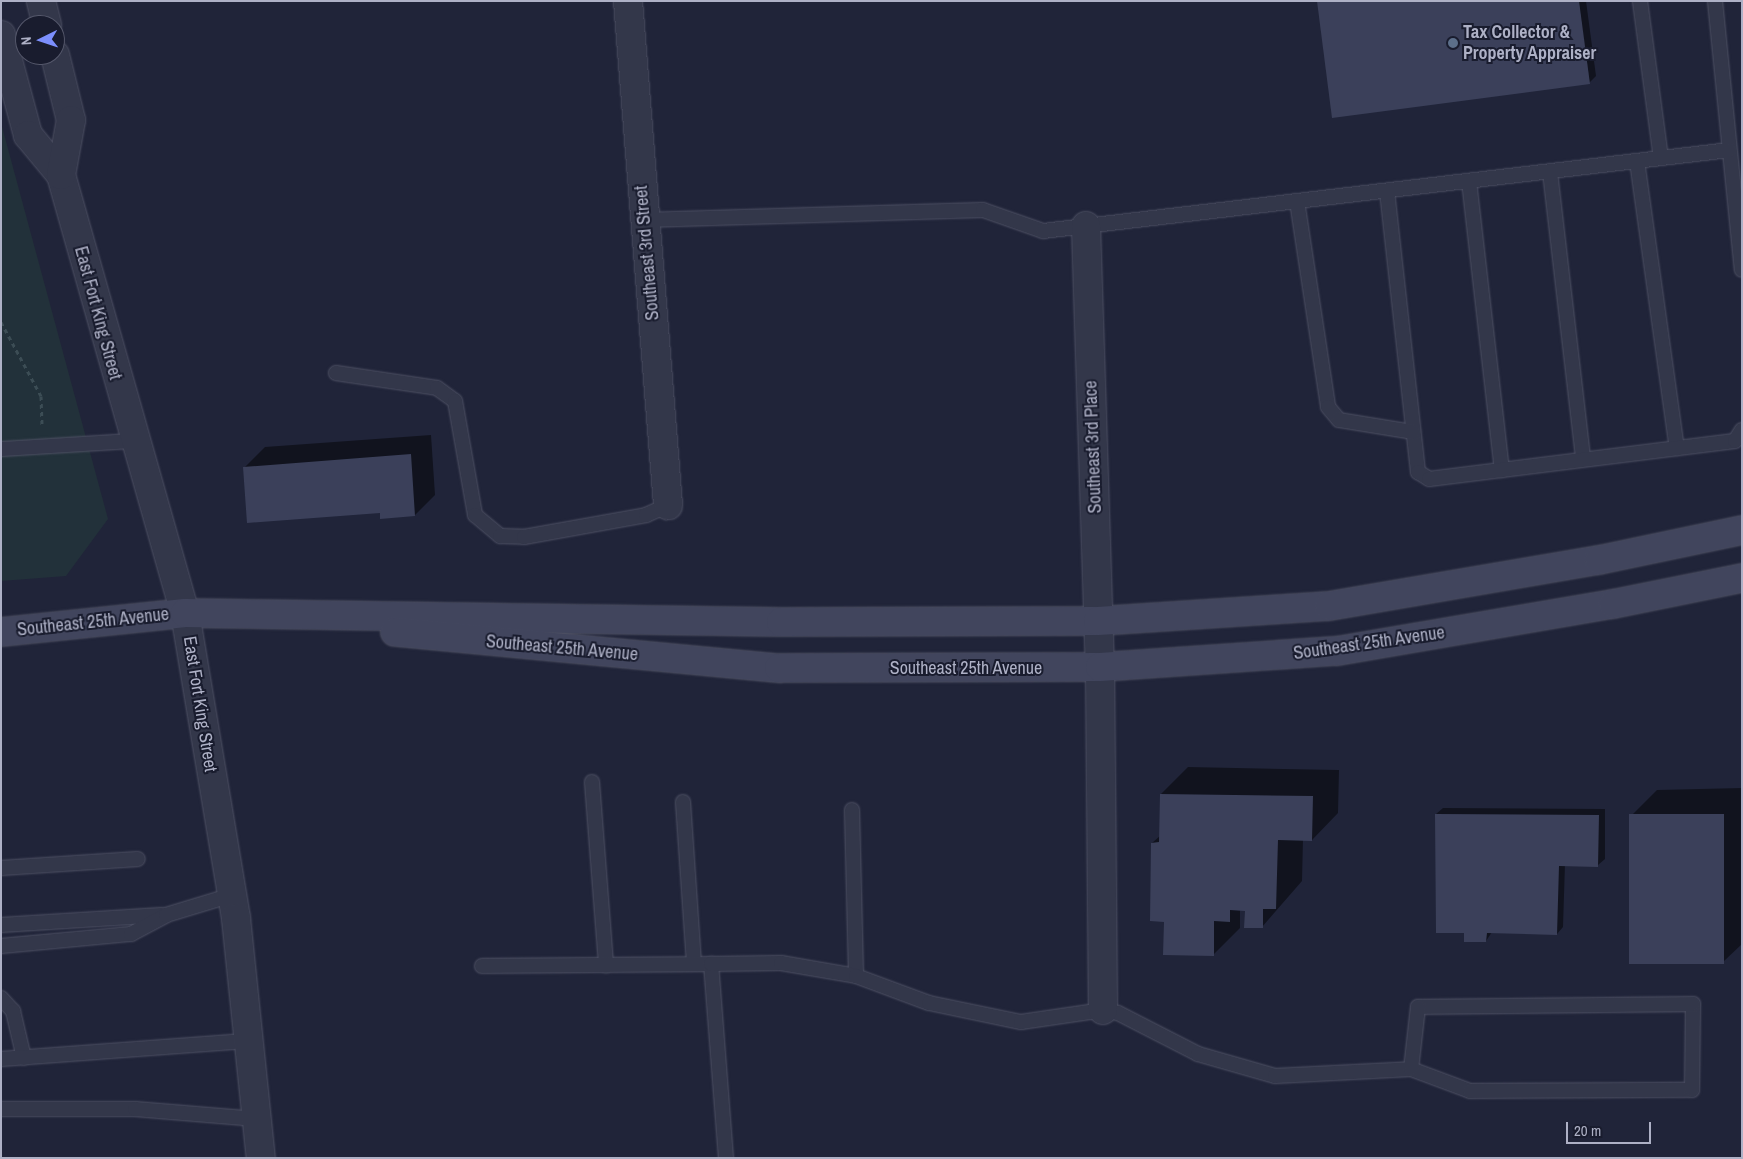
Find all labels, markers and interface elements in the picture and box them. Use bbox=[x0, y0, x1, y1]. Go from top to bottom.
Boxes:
north arrow bbox=[15, 15, 65, 65]
place label: Tax Collector & Property Appraiser bbox=[1463, 22, 1597, 64]
text: N bbox=[17, 36, 35, 46]
marker: Tax Collector & Property Appraiser bbox=[1447, 37, 1459, 49]
street label: Southeast 3rd Street bbox=[630, 185, 664, 321]
street label: East Fort King Street bbox=[70, 244, 126, 382]
street label: Southeast 3rd Place bbox=[1080, 380, 1106, 514]
street label: Southeast 25th Avenue bbox=[16, 603, 170, 641]
street label: Southeast 25th Avenue bbox=[1292, 622, 1446, 664]
street label: Southeast 25th Avenue bbox=[485, 631, 639, 665]
street label: East Fort King Street bbox=[179, 635, 221, 773]
street label: Southeast 25th Avenue bbox=[889, 657, 1043, 679]
scale bar bbox=[1568, 1112, 1653, 1144]
text: 20 m bbox=[1574, 1120, 1601, 1141]

